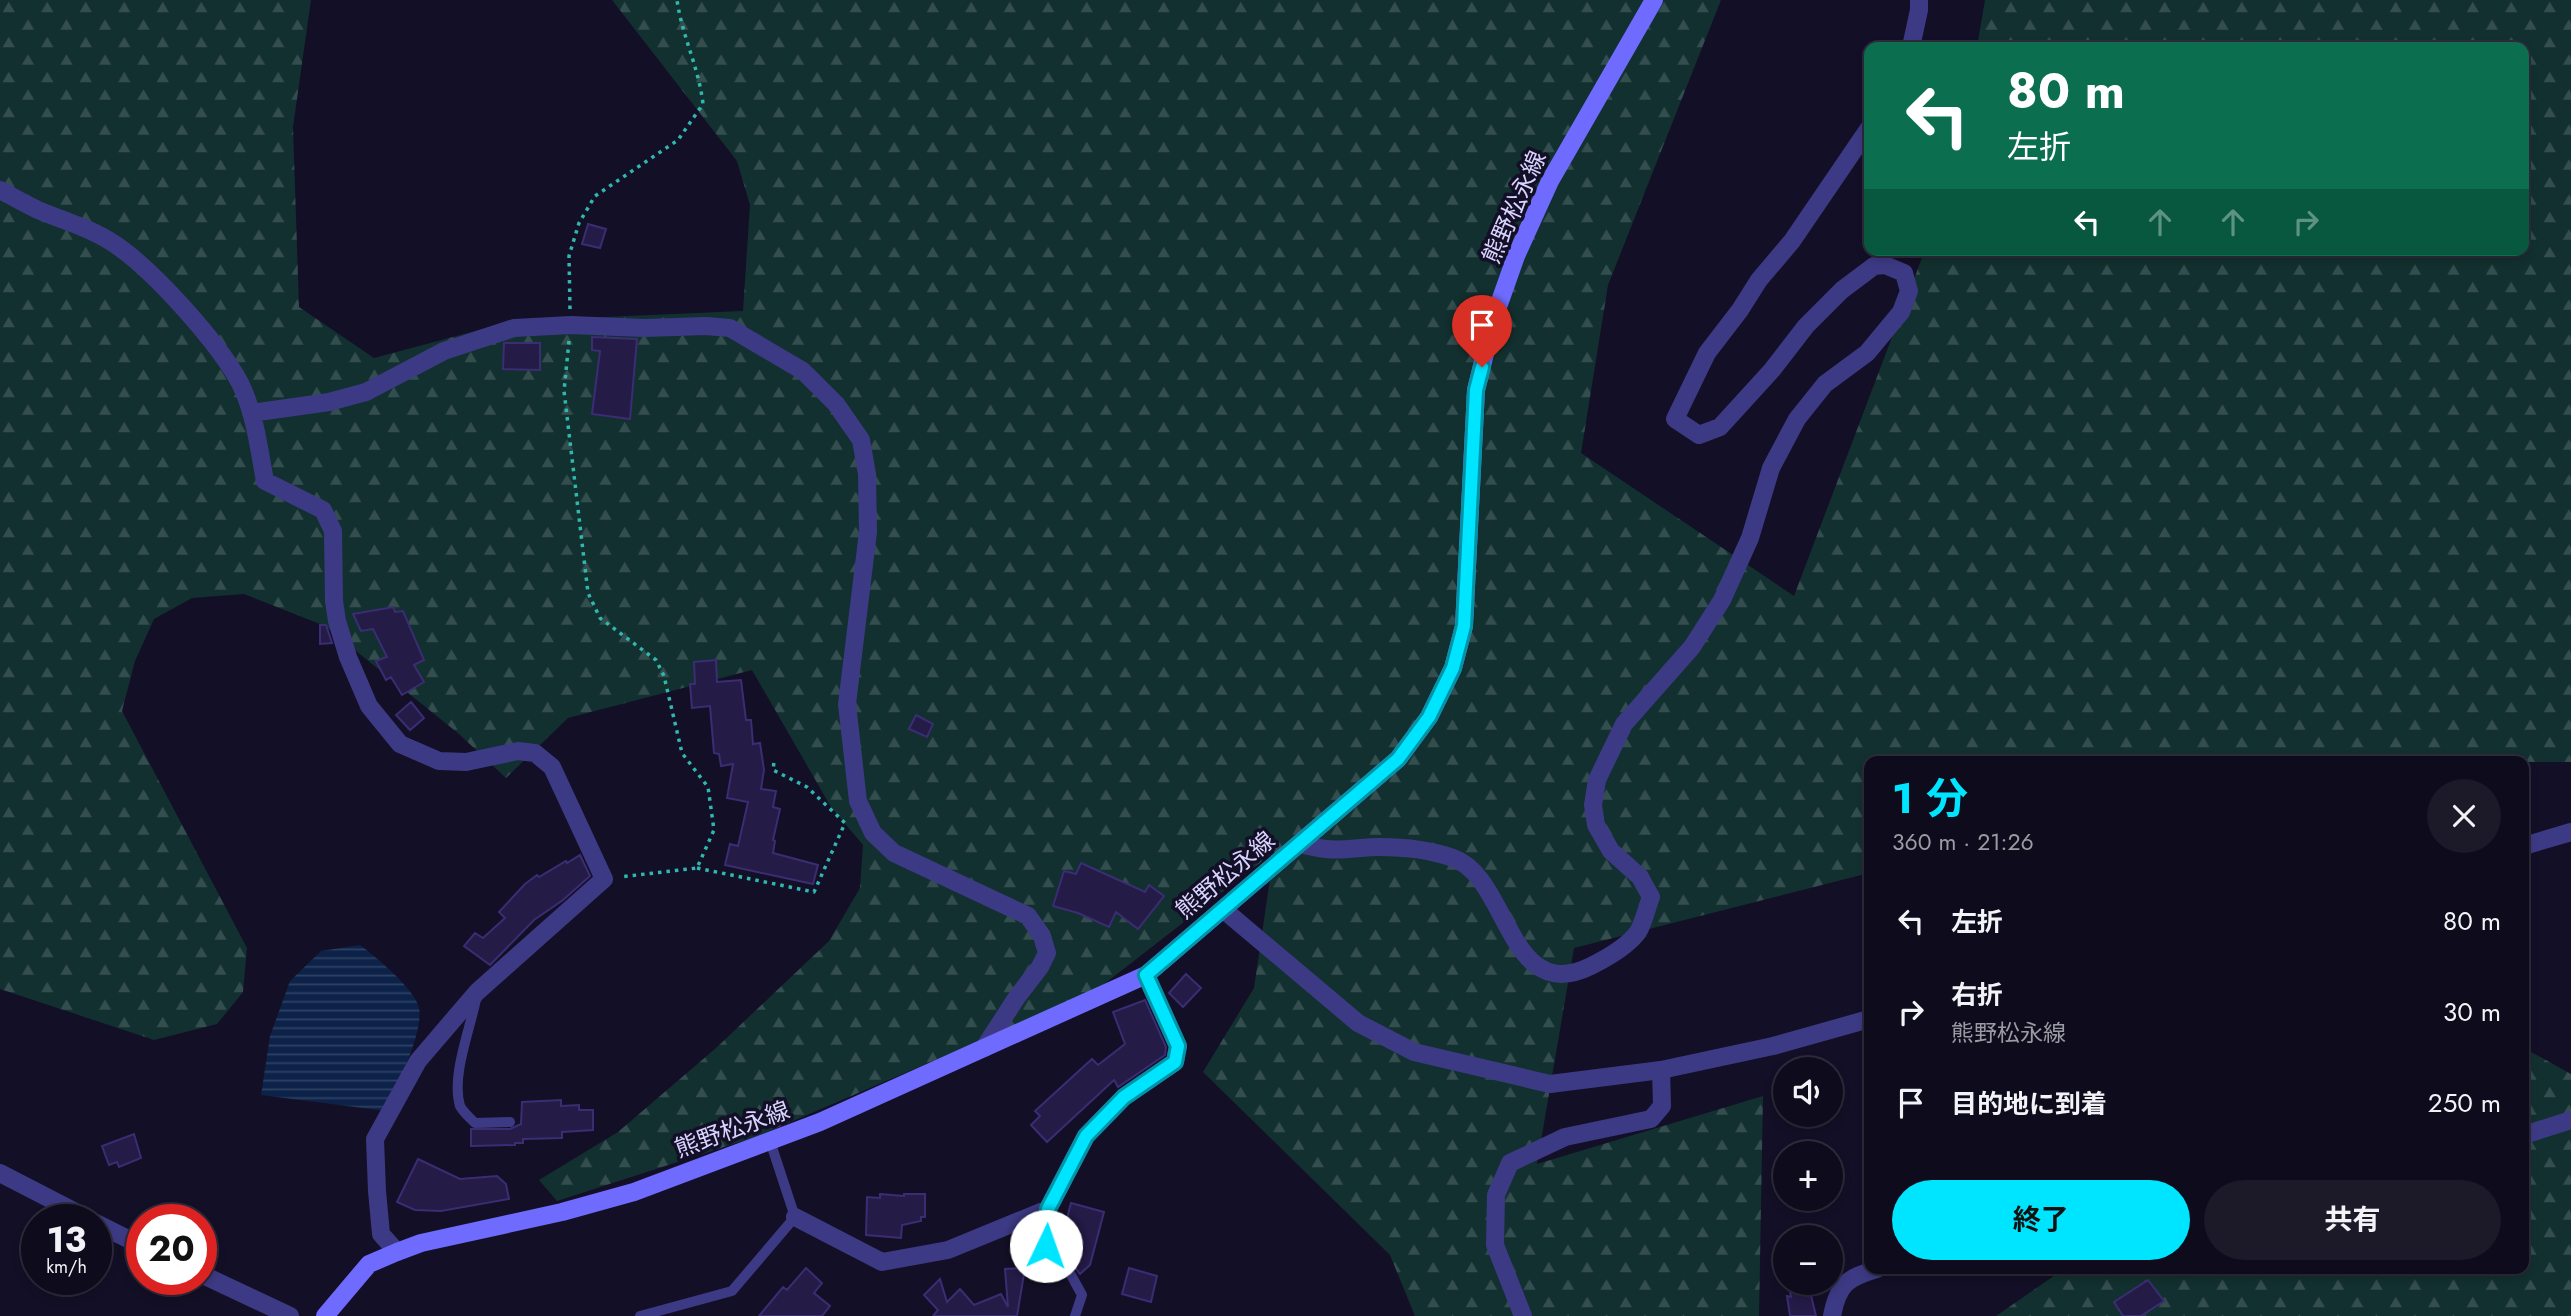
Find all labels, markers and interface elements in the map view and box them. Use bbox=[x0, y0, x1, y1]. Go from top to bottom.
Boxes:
text: 80 m bbox=[2007, 56, 2125, 126]
icon: left bbox=[1892, 70, 1983, 161]
text: 左折 bbox=[2007, 124, 2071, 170]
street label: 熊野松永線 bbox=[1474, 145, 1554, 269]
icon: left bbox=[2068, 203, 2106, 241]
icon: ahead bbox=[2141, 203, 2179, 241]
icon: ahead bbox=[2214, 203, 2252, 241]
icon: right bbox=[2287, 203, 2325, 241]
pin bbox=[1452, 295, 1512, 367]
icon: arrive bbox=[1463, 306, 1501, 344]
text: 1 分 bbox=[1892, 768, 1968, 829]
button: close bbox=[2427, 779, 2501, 853]
street label: 熊野松永線 bbox=[1168, 823, 1282, 927]
text: 360 m · 21:26 bbox=[1892, 825, 2034, 859]
icon: left bbox=[1892, 902, 1930, 940]
text: 80 m bbox=[2443, 902, 2501, 940]
text: 左折 bbox=[1951, 903, 2003, 941]
text: 右折 bbox=[1951, 976, 2003, 1014]
icon: right bbox=[1892, 993, 1930, 1031]
text: 30 m bbox=[2443, 993, 2501, 1031]
text: 熊野松永線 bbox=[1951, 1016, 2066, 1050]
map controls bbox=[1773, 1057, 1843, 1295]
button: sound bbox=[1773, 1057, 1843, 1127]
icon: arrive bbox=[1892, 1084, 1930, 1122]
text: 250 m bbox=[2428, 1084, 2501, 1122]
text: 目的地に到着 bbox=[1951, 1085, 2107, 1123]
street label: 熊野松永線 bbox=[670, 1092, 794, 1166]
button: + bbox=[1773, 1141, 1843, 1211]
button: 終了 bbox=[1892, 1180, 2190, 1260]
button: 共有 bbox=[2204, 1180, 2501, 1260]
speed limit sign: 20 bbox=[126, 1204, 217, 1295]
position arrow bbox=[1009, 1209, 1083, 1283]
text: 13 bbox=[47, 1215, 86, 1265]
button: − bbox=[1773, 1225, 1843, 1295]
text: km/h bbox=[46, 1254, 87, 1280]

